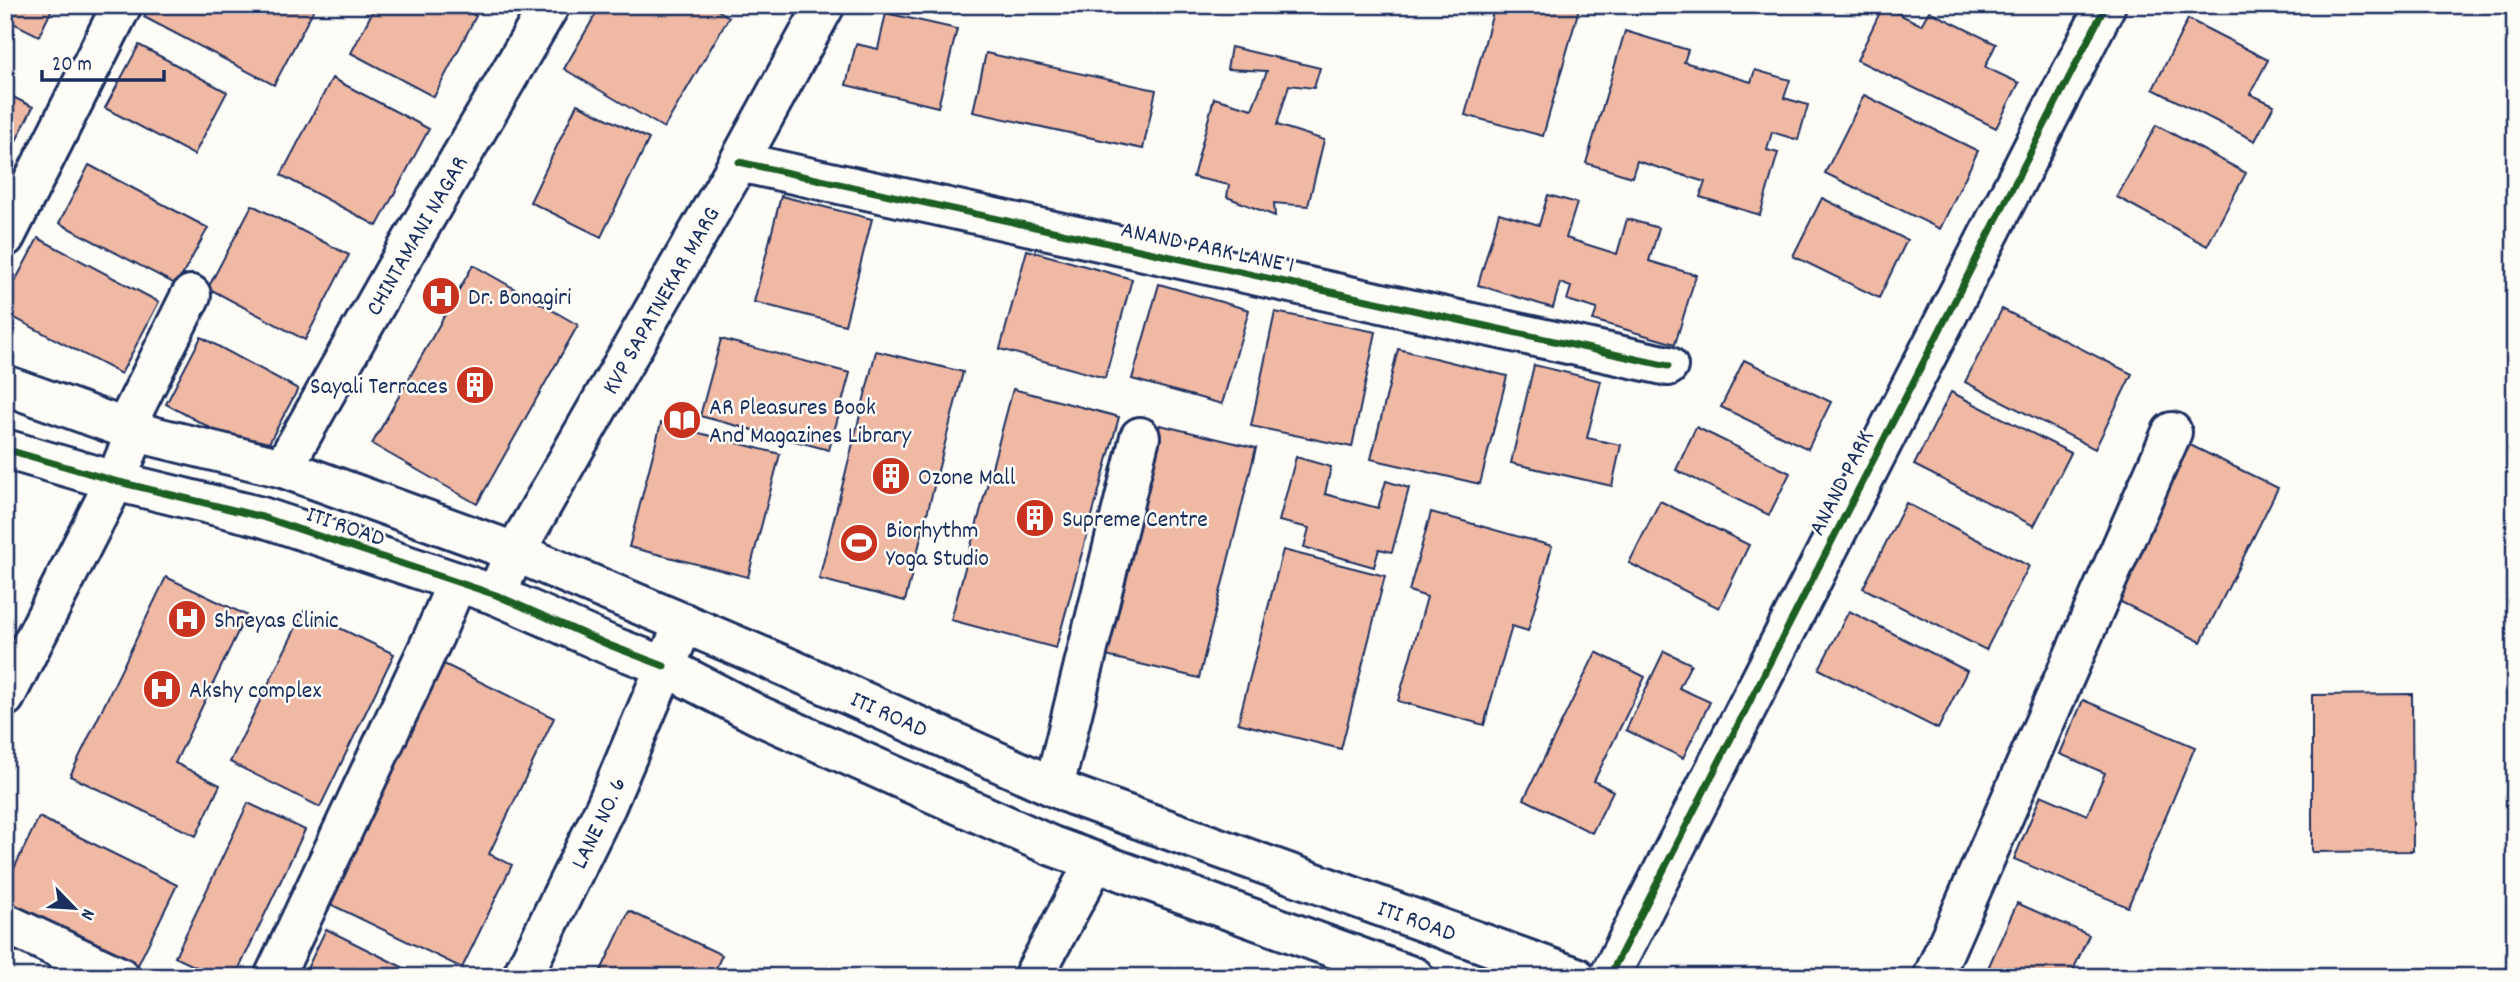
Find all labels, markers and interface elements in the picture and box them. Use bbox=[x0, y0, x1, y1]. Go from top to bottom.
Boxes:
scale bar bbox=[42, 38, 164, 82]
text: 20 m bbox=[52, 51, 92, 81]
street label: CHINTAMANI NAGAR bbox=[358, 150, 478, 323]
street label: KVP SAPATNEKAR MARG bbox=[595, 201, 730, 401]
street label: ANAND PARK LANE 1 bbox=[1118, 214, 1297, 284]
hospital icon: Dr. Bonagiri bbox=[420, 275, 462, 317]
place label: Dr. Bonagiri bbox=[468, 282, 571, 316]
building icon: Sayali Terraces bbox=[454, 364, 496, 406]
place label: Sayali Terraces bbox=[310, 371, 448, 405]
place label: AR Pleasures Book And Magazines Library bbox=[709, 392, 912, 454]
library icon: AR Pleasures Book And Magazines Library bbox=[661, 399, 703, 441]
street label: ANAND PARK bbox=[1802, 425, 1884, 542]
building icon: Ozone Mall bbox=[870, 455, 912, 497]
place label: Ozone Mall bbox=[918, 462, 1016, 496]
building icon: Supreme Centre bbox=[1014, 497, 1056, 539]
street label: ITI ROAD bbox=[301, 499, 389, 557]
place label: Supreme Centre bbox=[1062, 504, 1208, 538]
place label: Biorhythm Yoga Studio bbox=[886, 515, 989, 577]
sports icon: Biorhythm Yoga Studio bbox=[838, 522, 880, 564]
hospital icon: Shreyas Clinic bbox=[166, 598, 208, 640]
place label: Shreyas Clinic bbox=[214, 605, 339, 639]
hospital icon: Akshy complex bbox=[141, 668, 183, 710]
place label: Akshy complex bbox=[189, 675, 321, 709]
street label: ITI ROAD bbox=[844, 684, 932, 748]
street label: LANE NO. 6 bbox=[564, 772, 636, 875]
north arrow bbox=[38, 874, 108, 944]
street label: ITI ROAD bbox=[1372, 893, 1460, 952]
text: N bbox=[72, 904, 100, 924]

